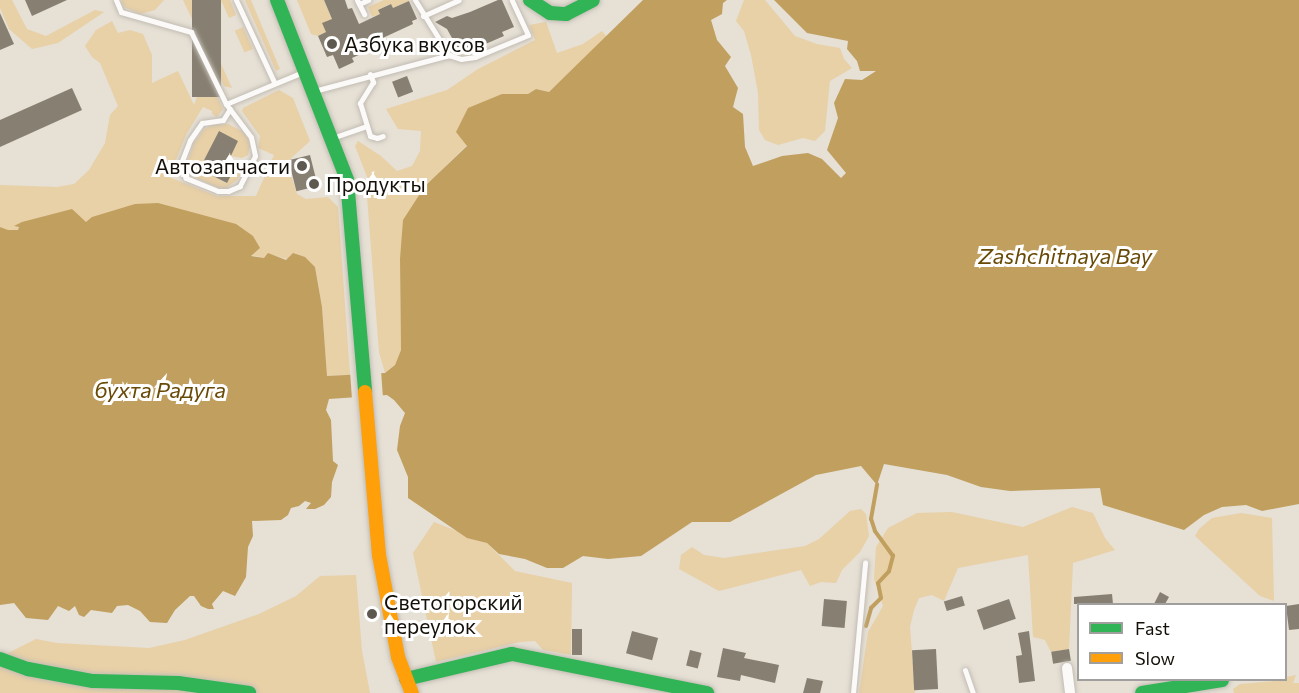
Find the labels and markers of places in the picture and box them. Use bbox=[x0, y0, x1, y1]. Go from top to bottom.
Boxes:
place label: Азбука вкусов bbox=[344, 31, 485, 57]
marker: Азбука вкусов bbox=[325, 37, 339, 51]
place label: Автозапчасти bbox=[155, 153, 290, 179]
marker: Автозапчасти bbox=[295, 159, 309, 173]
place label: Продукты bbox=[326, 171, 426, 197]
marker: Продукты bbox=[307, 177, 321, 191]
place label: Светогорский переулок bbox=[384, 589, 522, 639]
marker: Светогорский переулок bbox=[365, 607, 379, 621]

